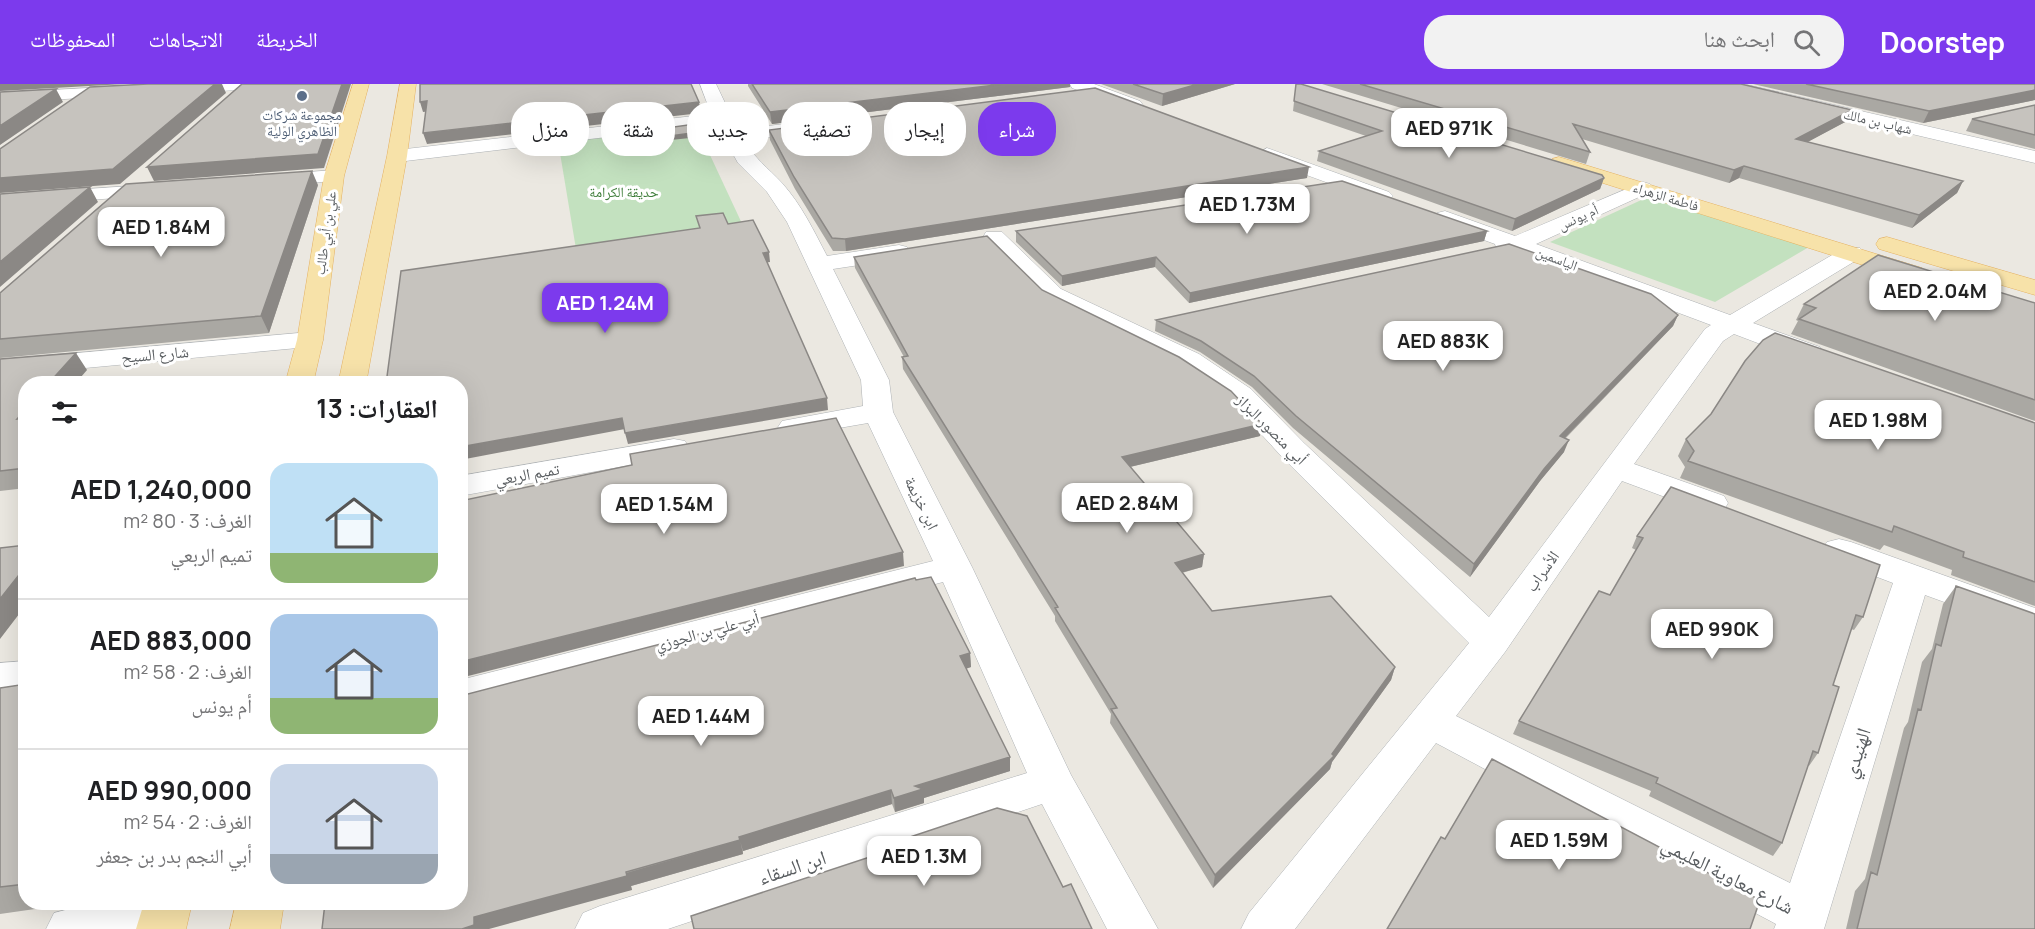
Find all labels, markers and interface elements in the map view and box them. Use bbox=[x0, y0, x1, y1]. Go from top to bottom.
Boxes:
search box bbox=[1424, 15, 1844, 69]
text: Doorstep bbox=[1880, 23, 2005, 61]
text: ابحث هنا bbox=[1703, 24, 1775, 54]
text: المحفوظات bbox=[30, 25, 115, 53]
text: الاتجاهات bbox=[148, 25, 223, 53]
text: الخريطة bbox=[256, 25, 318, 53]
icon: search bbox=[1790, 26, 1823, 59]
marker: مجموعة شركات الظاهري الولية bbox=[295, 89, 309, 103]
chip: منزل bbox=[511, 102, 589, 156]
chip: شقة bbox=[601, 102, 675, 156]
chip: جديد bbox=[687, 102, 769, 156]
chip: تصفية bbox=[781, 102, 872, 156]
chip: إيجار bbox=[884, 102, 966, 156]
chip: شراء bbox=[978, 102, 1056, 156]
street label: شهاب بن مالك bbox=[1842, 104, 1914, 138]
place label: مجموعة شركات الظاهري الولية bbox=[262, 105, 342, 142]
pin: AED 971K bbox=[1387, 108, 1511, 159]
text: AED 971K bbox=[1405, 114, 1493, 141]
street label: فاطمة الزهراء bbox=[1631, 177, 1701, 215]
park label: حديقة الكرامة bbox=[589, 182, 659, 201]
pin: AED 1.73M bbox=[1178, 184, 1316, 235]
street label: علي بن أبي طالب bbox=[310, 190, 343, 277]
text: AED 1.73M bbox=[1199, 190, 1295, 217]
street label: أم يونس bbox=[1555, 200, 1602, 235]
pin: AED 1.84M bbox=[92, 207, 230, 258]
text: AED 1.84M bbox=[112, 213, 210, 240]
street label: الياسمين bbox=[1533, 241, 1581, 275]
pin: AED 2.04M bbox=[1866, 271, 2004, 322]
text: AED 2.04M bbox=[1883, 277, 1987, 304]
pin: AED 1.24M bbox=[536, 283, 674, 334]
text: AED 1.24M bbox=[556, 289, 654, 316]
pin: AED 883K bbox=[1381, 321, 1505, 372]
text: AED 883K bbox=[1397, 327, 1489, 354]
street label: شارع السيح bbox=[120, 340, 190, 368]
street label: أبي منصور البزاز bbox=[1230, 388, 1312, 471]
text: العقارات: 13 bbox=[316, 390, 438, 426]
icon: filters bbox=[48, 396, 81, 429]
pin: AED 1.98M bbox=[1809, 400, 1947, 451]
text: AED 1.98M bbox=[1829, 406, 1927, 433]
street label: تميم الربعي bbox=[493, 457, 562, 493]
text: AED 1,240,000 bbox=[71, 471, 252, 507]
street label: ابن خزيمة bbox=[900, 473, 944, 533]
pin: AED 2.84M bbox=[1058, 483, 1196, 534]
pin: AED 1.54M bbox=[595, 484, 733, 535]
icon: home bbox=[318, 487, 390, 559]
text: AED 2.84M bbox=[1076, 489, 1178, 516]
text: AED 1.54M bbox=[615, 490, 713, 517]
text: الغرف: 3 · 80 m² bbox=[123, 507, 252, 534]
text: تميم الربعي bbox=[171, 541, 252, 568]
street label: الأسراب bbox=[1520, 546, 1564, 596]
street label: أبي علي بن الجوزي bbox=[652, 607, 762, 657]
pin: AED 990K bbox=[1650, 609, 1774, 660]
text: AED 990K bbox=[1665, 615, 1759, 642]
text: AED 883,000 bbox=[90, 622, 252, 658]
icon: home bbox=[318, 638, 390, 710]
text: الغرف: 2 · 58 m² bbox=[124, 658, 252, 685]
text: أم يونس bbox=[191, 692, 252, 719]
pin: AED 1.44M bbox=[632, 696, 770, 747]
text: AED 1.44M bbox=[652, 702, 750, 729]
street label: الهنيدي bbox=[1835, 724, 1880, 783]
text: AED 990,000 bbox=[87, 772, 252, 808]
icon: home bbox=[318, 788, 390, 860]
text: الغرف: 2 · 54 m² bbox=[123, 808, 252, 835]
pin: AED 1.59M bbox=[1490, 820, 1628, 871]
text: AED 1.59M bbox=[1510, 826, 1608, 853]
street label: شارع معاوية العليمي bbox=[1656, 830, 1799, 923]
pin: AED 1.3M bbox=[862, 836, 986, 887]
text: أبي النجم بدر بن جعفر bbox=[97, 842, 252, 869]
text: AED 1.3M bbox=[881, 842, 967, 869]
street label: ابن السقاء bbox=[755, 843, 829, 891]

